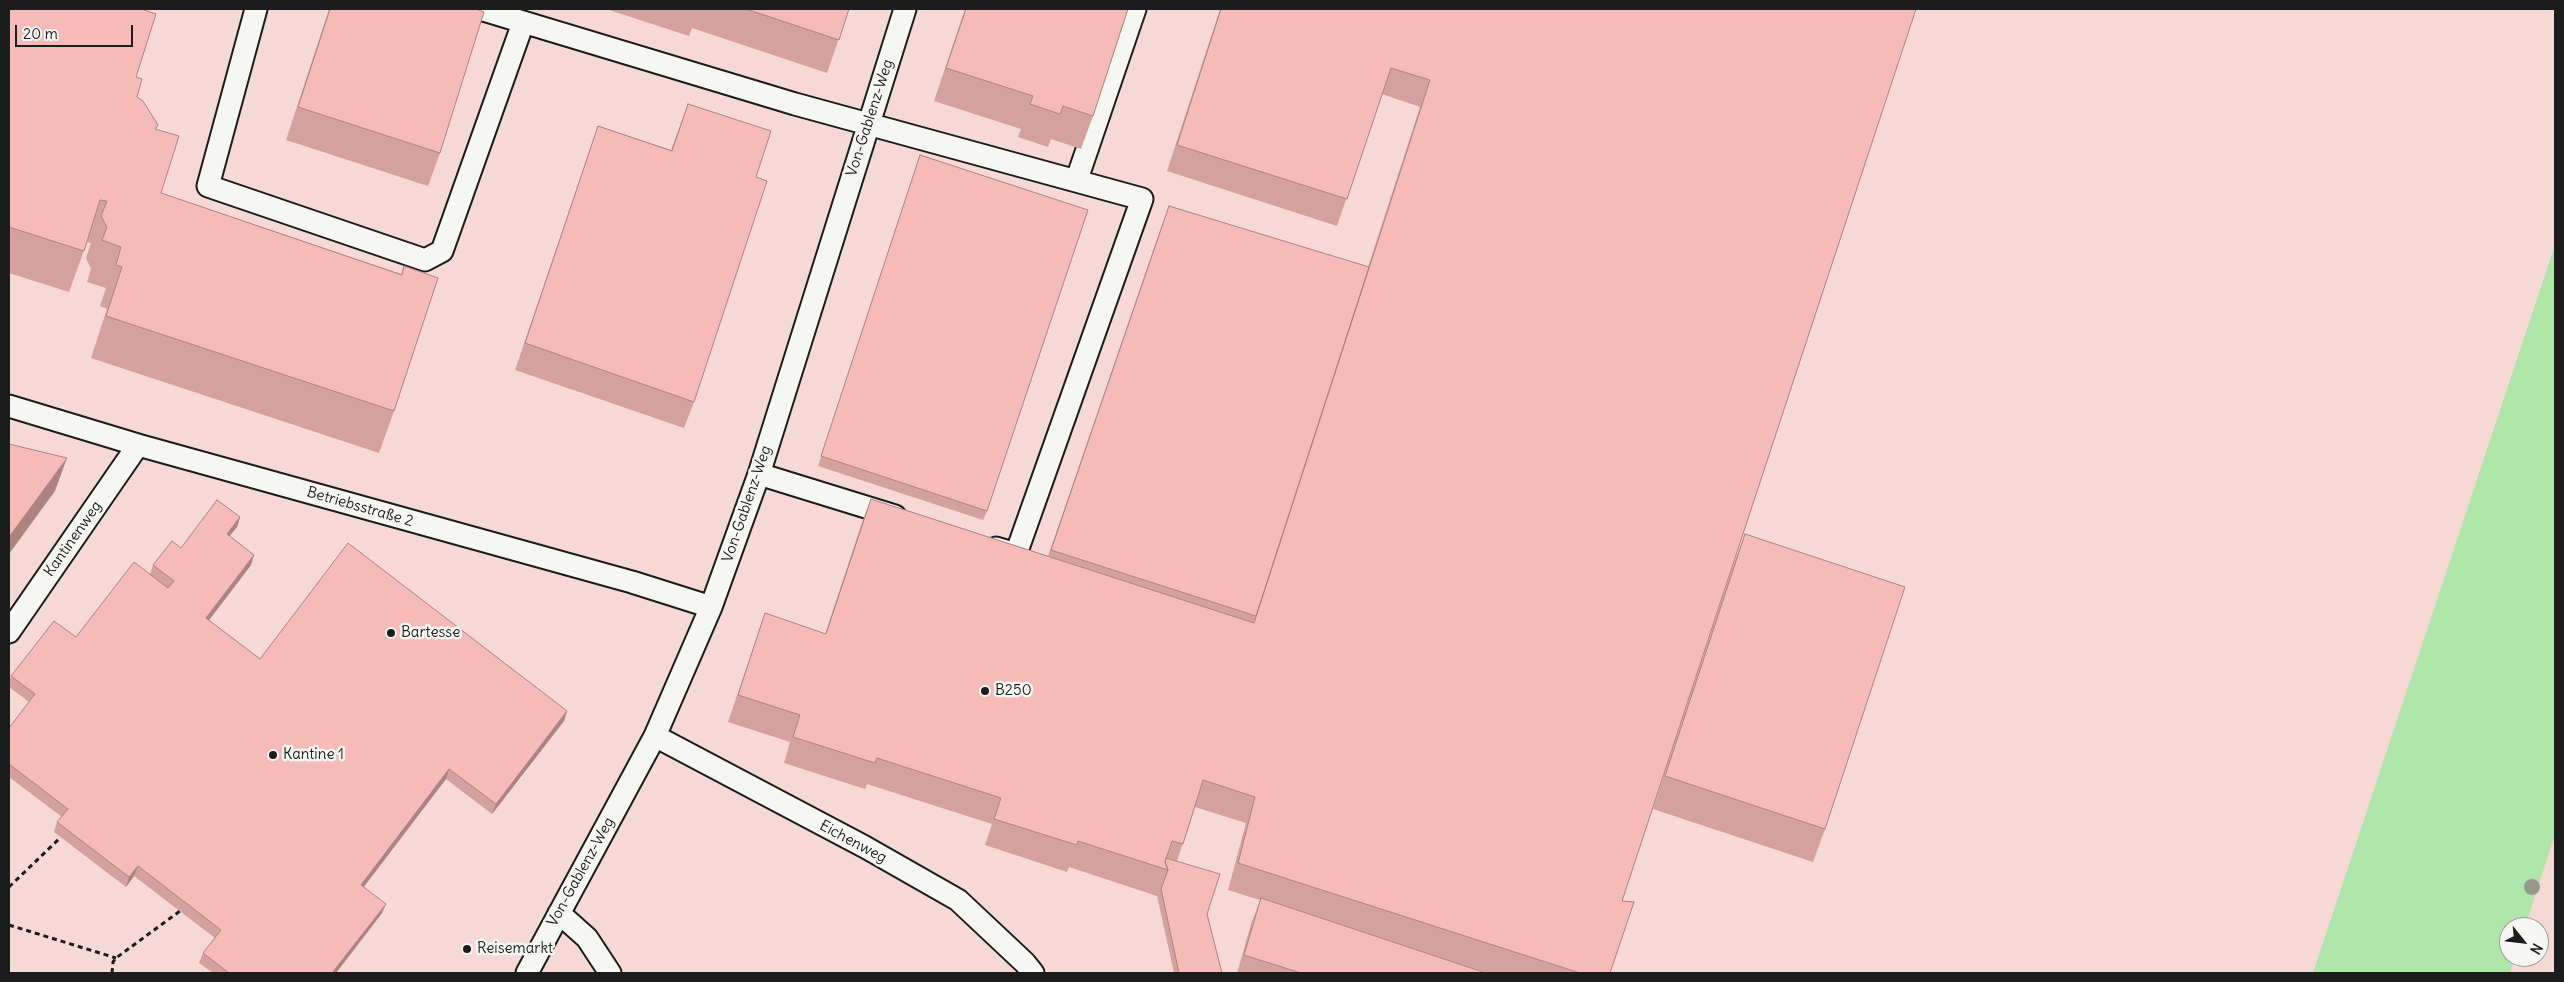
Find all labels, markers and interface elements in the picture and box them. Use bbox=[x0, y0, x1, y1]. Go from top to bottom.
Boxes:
scale bar bbox=[18, 15, 135, 47]
text: 20 m bbox=[23, 24, 58, 43]
street label: Von-Gablenz-Weg bbox=[843, 57, 897, 179]
street label: Von-Gablenz-Weg bbox=[719, 443, 775, 565]
street label: Betriebsstraße 2 bbox=[305, 483, 415, 531]
street label: Kantinenweg bbox=[40, 498, 106, 580]
place label: Bartesse bbox=[401, 624, 460, 642]
marker: Bartesse bbox=[385, 627, 397, 639]
place label: B250 bbox=[995, 682, 1032, 700]
marker: B250 bbox=[979, 685, 991, 697]
place label: Kantine 1 bbox=[283, 746, 344, 764]
marker: Kantine 1 bbox=[267, 749, 279, 761]
street label: Von-Gablenz-Weg bbox=[544, 814, 618, 930]
street label: Eichenweg bbox=[816, 817, 890, 867]
north arrow bbox=[2499, 917, 2549, 967]
place label: Reisemarkt bbox=[477, 940, 553, 958]
text: N bbox=[2526, 940, 2546, 957]
marker: Reisemarkt bbox=[461, 943, 473, 955]

